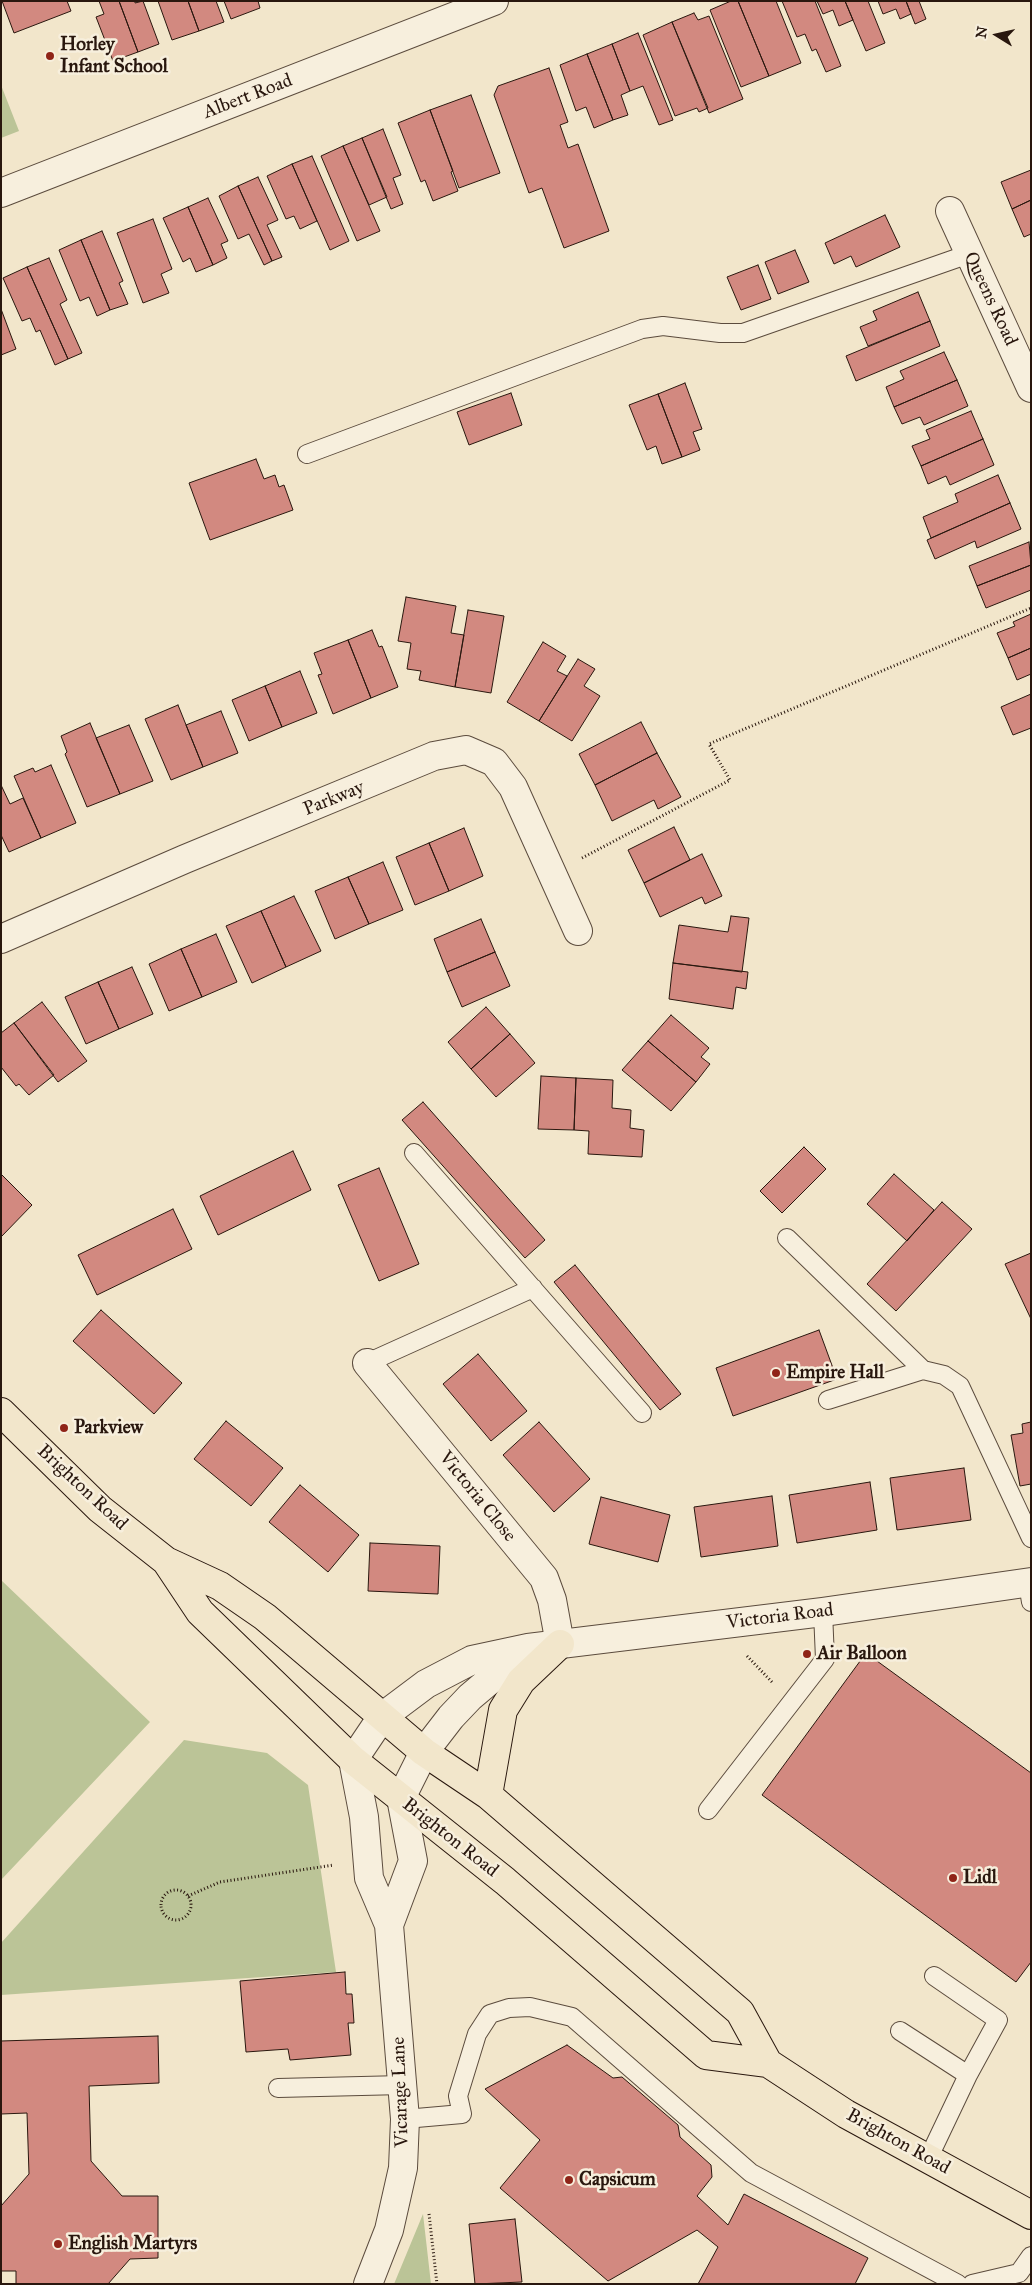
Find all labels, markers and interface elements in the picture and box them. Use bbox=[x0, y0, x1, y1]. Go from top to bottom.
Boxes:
north arrow bbox=[972, 10, 1022, 60]
text: N bbox=[972, 25, 991, 40]
place label: Horley Infant School bbox=[60, 34, 168, 78]
marker: Horley Infant School bbox=[44, 50, 56, 62]
street label: Albert Road bbox=[200, 70, 296, 124]
street label: Queens Road bbox=[958, 248, 1022, 350]
street label: Parkway bbox=[300, 777, 368, 821]
place label: Empire Hall bbox=[786, 1362, 884, 1384]
marker: Empire Hall bbox=[770, 1367, 782, 1379]
place label: Parkview bbox=[74, 1417, 143, 1439]
marker: Parkview bbox=[58, 1422, 70, 1434]
street label: Brighton Road bbox=[32, 1440, 132, 1536]
street label: Victoria Close bbox=[434, 1447, 520, 1547]
street label: Victoria Road bbox=[725, 1599, 835, 1635]
place label: Air Balloon bbox=[817, 1643, 907, 1665]
marker: Air Balloon bbox=[801, 1648, 813, 1660]
street label: Brighton Road bbox=[397, 1793, 503, 1883]
place label: Lidl bbox=[963, 1867, 997, 1889]
marker: Lidl bbox=[947, 1872, 959, 1884]
street label: Vicarage Lane bbox=[388, 2036, 414, 2148]
street label: Brighton Road bbox=[842, 2104, 954, 2180]
place label: Capsicum bbox=[579, 2169, 656, 2191]
marker: Capsicum bbox=[563, 2174, 575, 2186]
place label: English Martyrs bbox=[68, 2233, 197, 2255]
marker: English Martyrs bbox=[52, 2238, 64, 2250]

